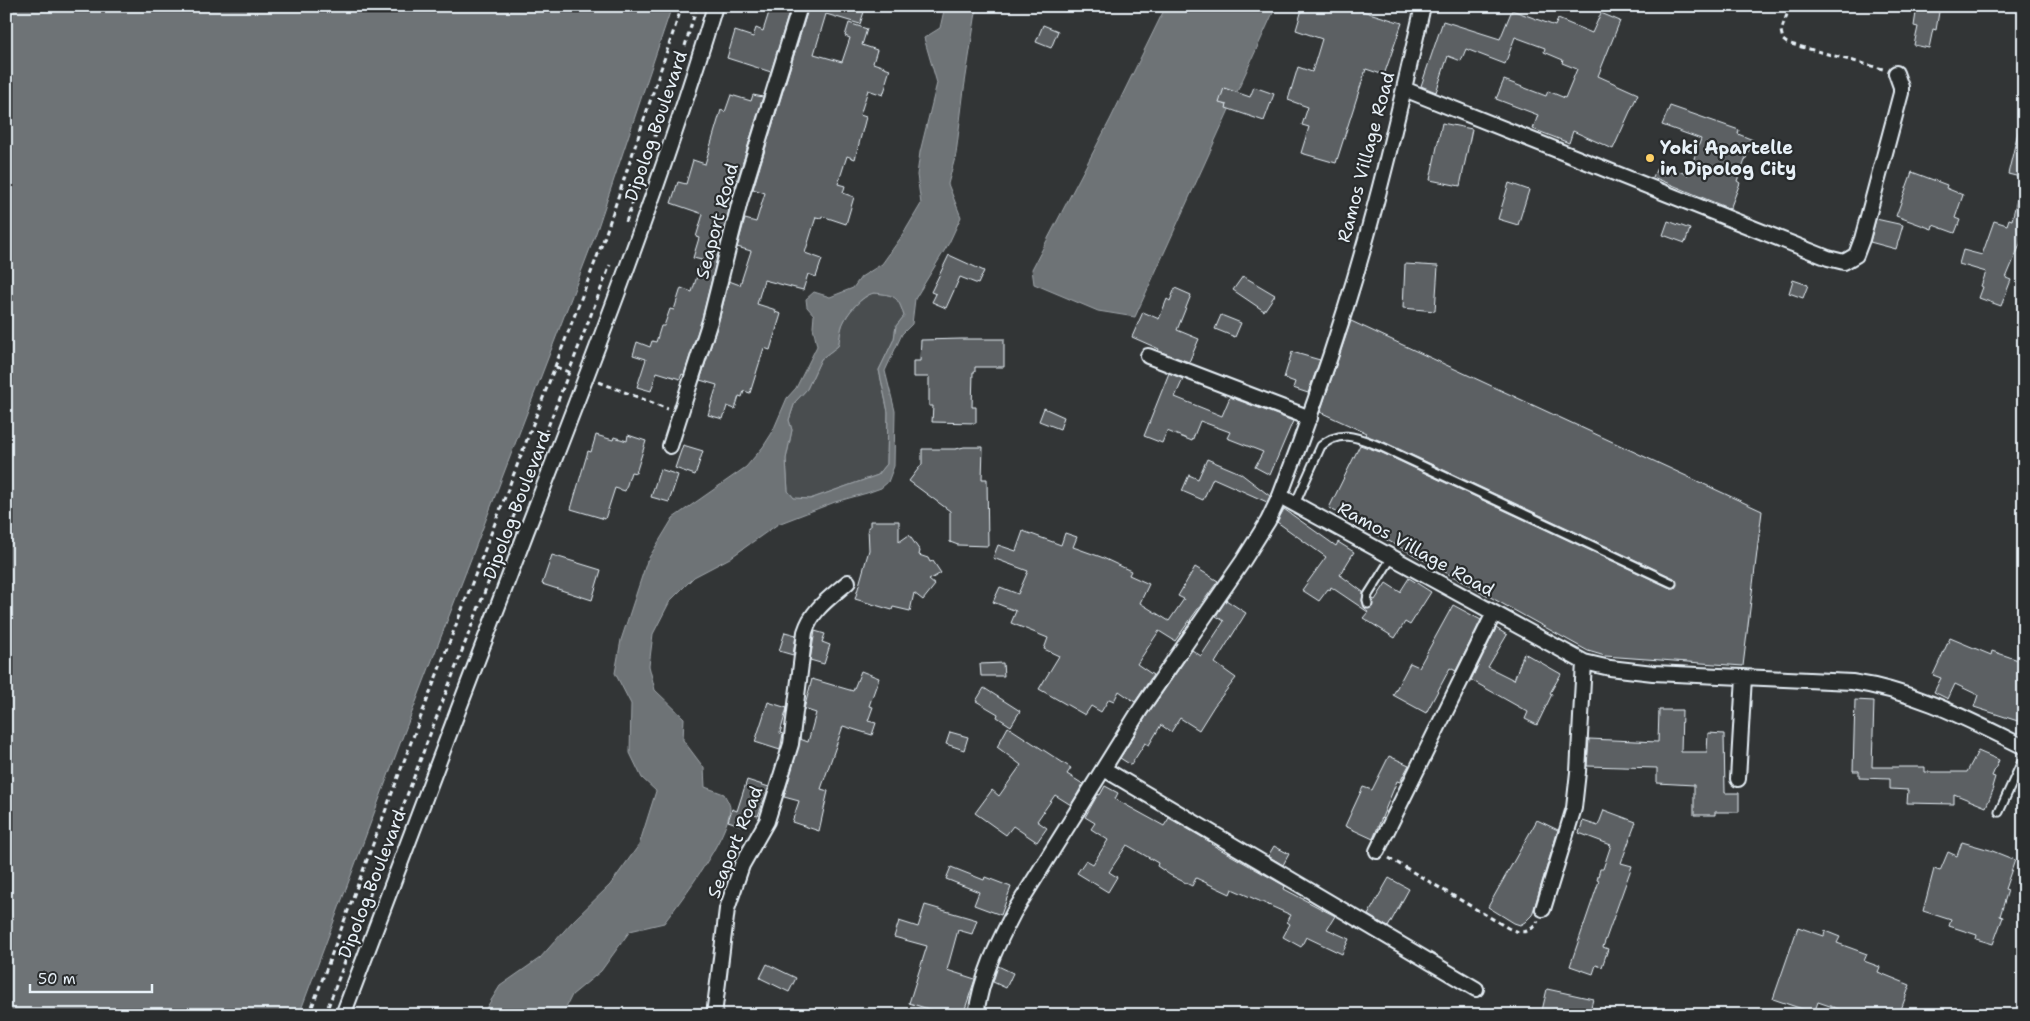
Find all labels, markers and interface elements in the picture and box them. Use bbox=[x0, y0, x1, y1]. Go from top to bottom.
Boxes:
street label: Dipolog Boulevard bbox=[619, 48, 693, 204]
street label: Ramos Village Road bbox=[1332, 69, 1400, 245]
place label: Yoki Apartelle in Dipolog City bbox=[1660, 136, 1796, 181]
marker: Yoki Apartelle in Dipolog City bbox=[1644, 152, 1656, 164]
street label: Seaport Road bbox=[690, 160, 744, 282]
street label: Dipolog Boulevard bbox=[478, 427, 556, 583]
street label: Ramos Village Road bbox=[1333, 496, 1499, 602]
street label: Seaport Road bbox=[702, 782, 768, 902]
street label: Dipolog Boulevard bbox=[333, 806, 411, 962]
scale bar bbox=[30, 961, 152, 993]
text: 50 m bbox=[38, 969, 76, 989]

